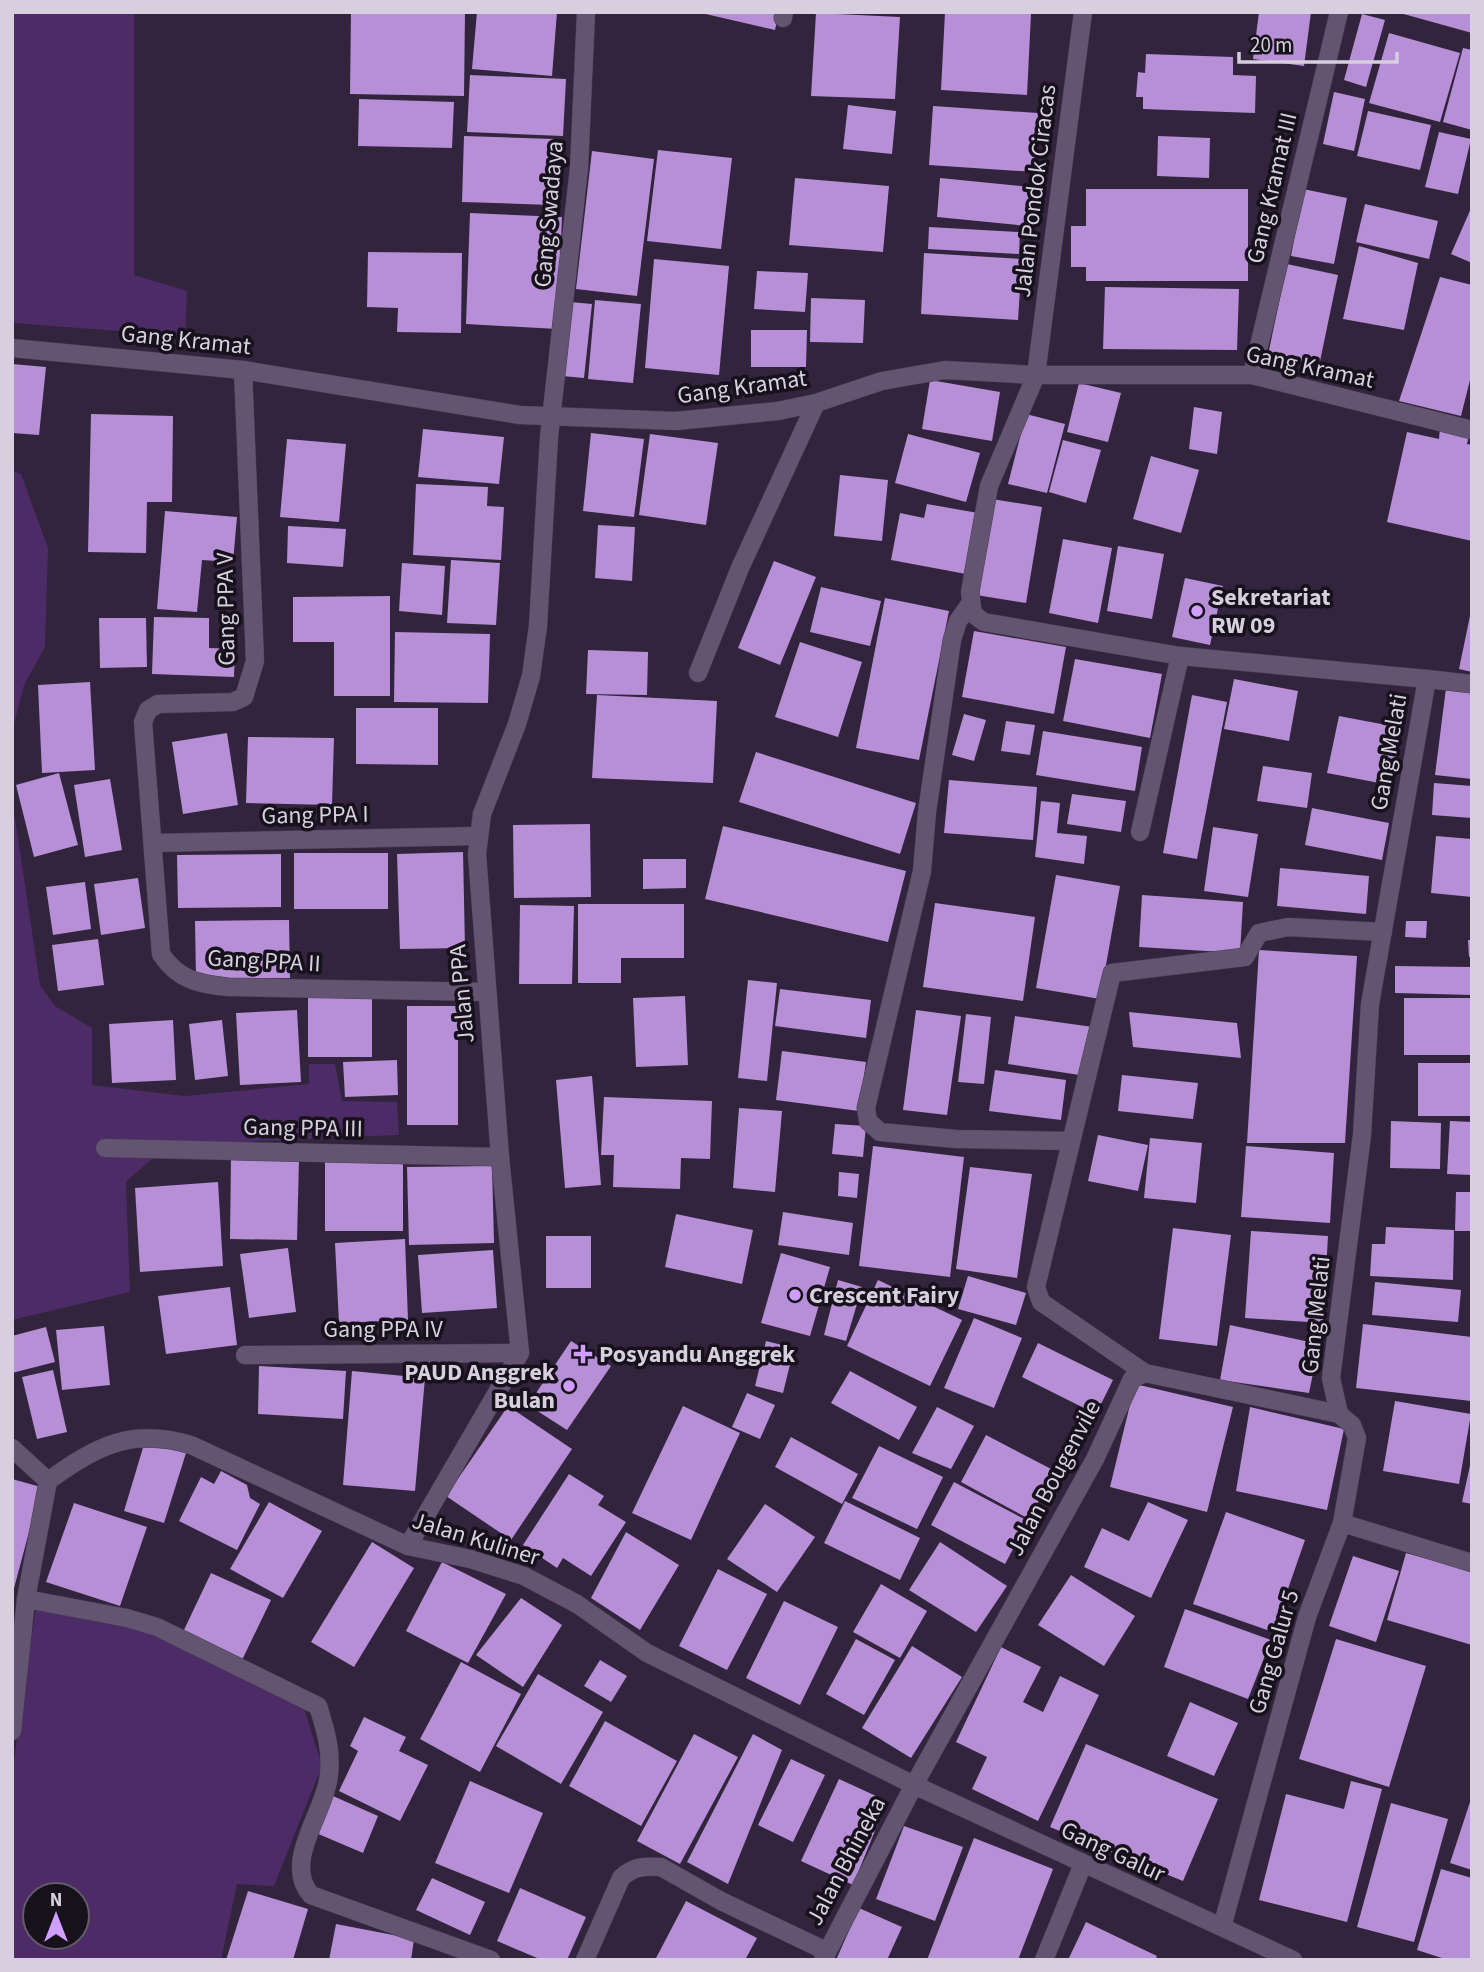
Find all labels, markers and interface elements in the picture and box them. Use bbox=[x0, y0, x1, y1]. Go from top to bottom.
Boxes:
scale bar bbox=[1239, 21, 1396, 65]
text: 20 m bbox=[1250, 30, 1292, 60]
street label: Jalan Pondok Ciracas bbox=[1005, 83, 1065, 299]
street label: Gang Kramat III bbox=[1238, 109, 1306, 267]
street label: Gang Swadaya bbox=[525, 139, 573, 289]
street label: Gang Kramat bbox=[119, 316, 253, 364]
street label: Gang Kramat bbox=[1243, 336, 1377, 398]
street label: Gang Kramat bbox=[675, 361, 809, 413]
street label: Gang PPA V bbox=[208, 551, 244, 666]
place label: Sekretariat RW 09 bbox=[1211, 580, 1330, 643]
marker: Sekretariat RW 09 bbox=[1189, 603, 1205, 619]
street label: Gang Melati bbox=[1362, 691, 1416, 813]
street label: Gang PPA I bbox=[261, 797, 369, 833]
street label: Gang PPA II bbox=[206, 941, 322, 981]
street label: Jalan PPA bbox=[440, 943, 484, 1045]
street label: Gang PPA III bbox=[243, 1109, 363, 1147]
street label: Gang Melati bbox=[1292, 1254, 1340, 1376]
place label: Crescent Fairy bbox=[809, 1278, 960, 1313]
marker: Crescent Fairy bbox=[787, 1287, 803, 1303]
street label: Gang PPA IV bbox=[323, 1312, 443, 1347]
place label: Posyandu Anggrek bbox=[599, 1337, 796, 1372]
marker: Posyandu Anggrek bbox=[573, 1344, 593, 1364]
place label: PAUD Anggrek Bulan bbox=[404, 1355, 556, 1418]
marker: PAUD Anggrek Bulan bbox=[561, 1378, 577, 1394]
street label: Jalan Bougenvile bbox=[998, 1394, 1110, 1562]
street label: Jalan Kuliner bbox=[408, 1503, 545, 1575]
street label: Gang Galur 5 bbox=[1240, 1586, 1308, 1718]
street label: Jalan Bhineka bbox=[797, 1790, 895, 1932]
street label: Gang Galur bbox=[1055, 1813, 1171, 1892]
north arrow bbox=[21, 1881, 91, 1951]
text: N bbox=[50, 1887, 62, 1914]

